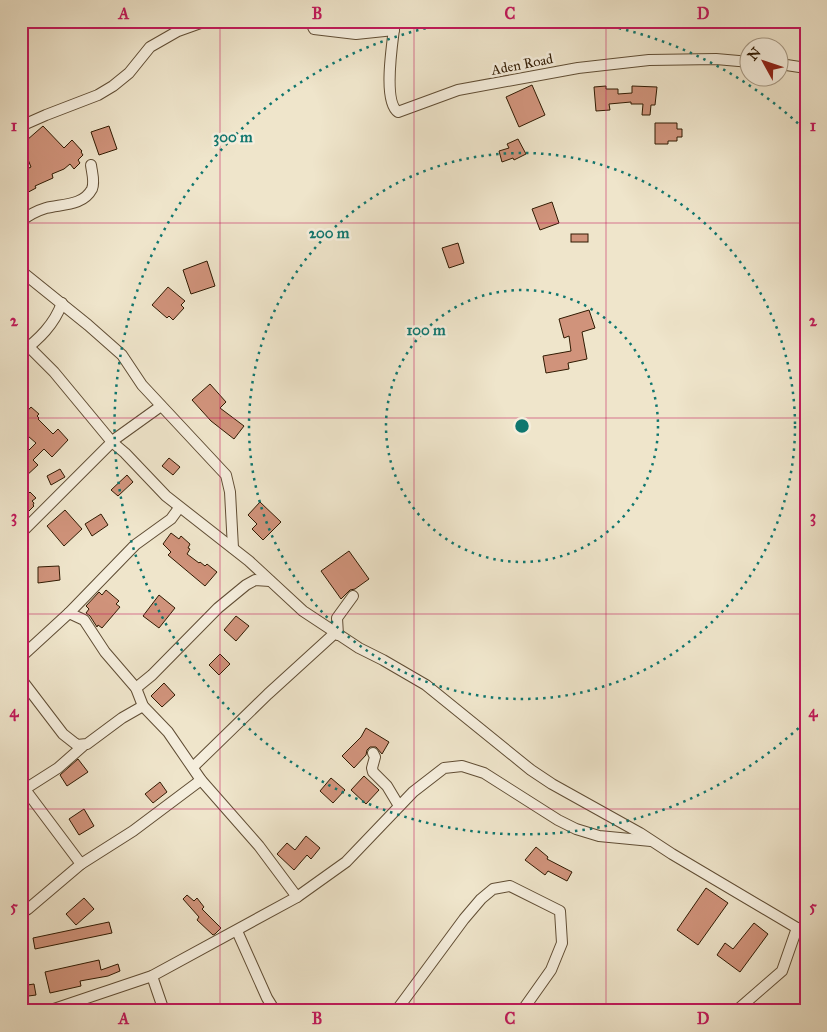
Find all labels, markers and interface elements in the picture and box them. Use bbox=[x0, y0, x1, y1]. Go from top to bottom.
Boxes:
text: A bbox=[118, 4, 130, 23]
text: B bbox=[312, 4, 322, 23]
text: C bbox=[505, 4, 516, 23]
text: D bbox=[697, 4, 710, 23]
north arrow bbox=[740, 38, 790, 88]
text: N bbox=[744, 44, 765, 64]
street label: Aden Road bbox=[489, 50, 554, 79]
text: 1 bbox=[11, 116, 18, 135]
text: 1 bbox=[810, 116, 817, 135]
text: 300 m bbox=[213, 128, 253, 147]
text: 200 m bbox=[309, 224, 350, 242]
text: 2 bbox=[10, 311, 19, 330]
text: 2 bbox=[809, 311, 818, 330]
text: 100 m bbox=[406, 321, 446, 339]
centre of rings bbox=[513, 417, 531, 435]
text: 3 bbox=[11, 507, 17, 527]
text: 3 bbox=[810, 507, 816, 527]
text: 4 bbox=[10, 702, 20, 722]
text: 4 bbox=[809, 702, 819, 722]
text: 5 bbox=[10, 897, 18, 916]
text: 5 bbox=[809, 897, 817, 916]
text: A bbox=[118, 1009, 130, 1028]
text: B bbox=[312, 1009, 322, 1028]
text: C bbox=[505, 1009, 516, 1028]
text: D bbox=[697, 1009, 710, 1028]

